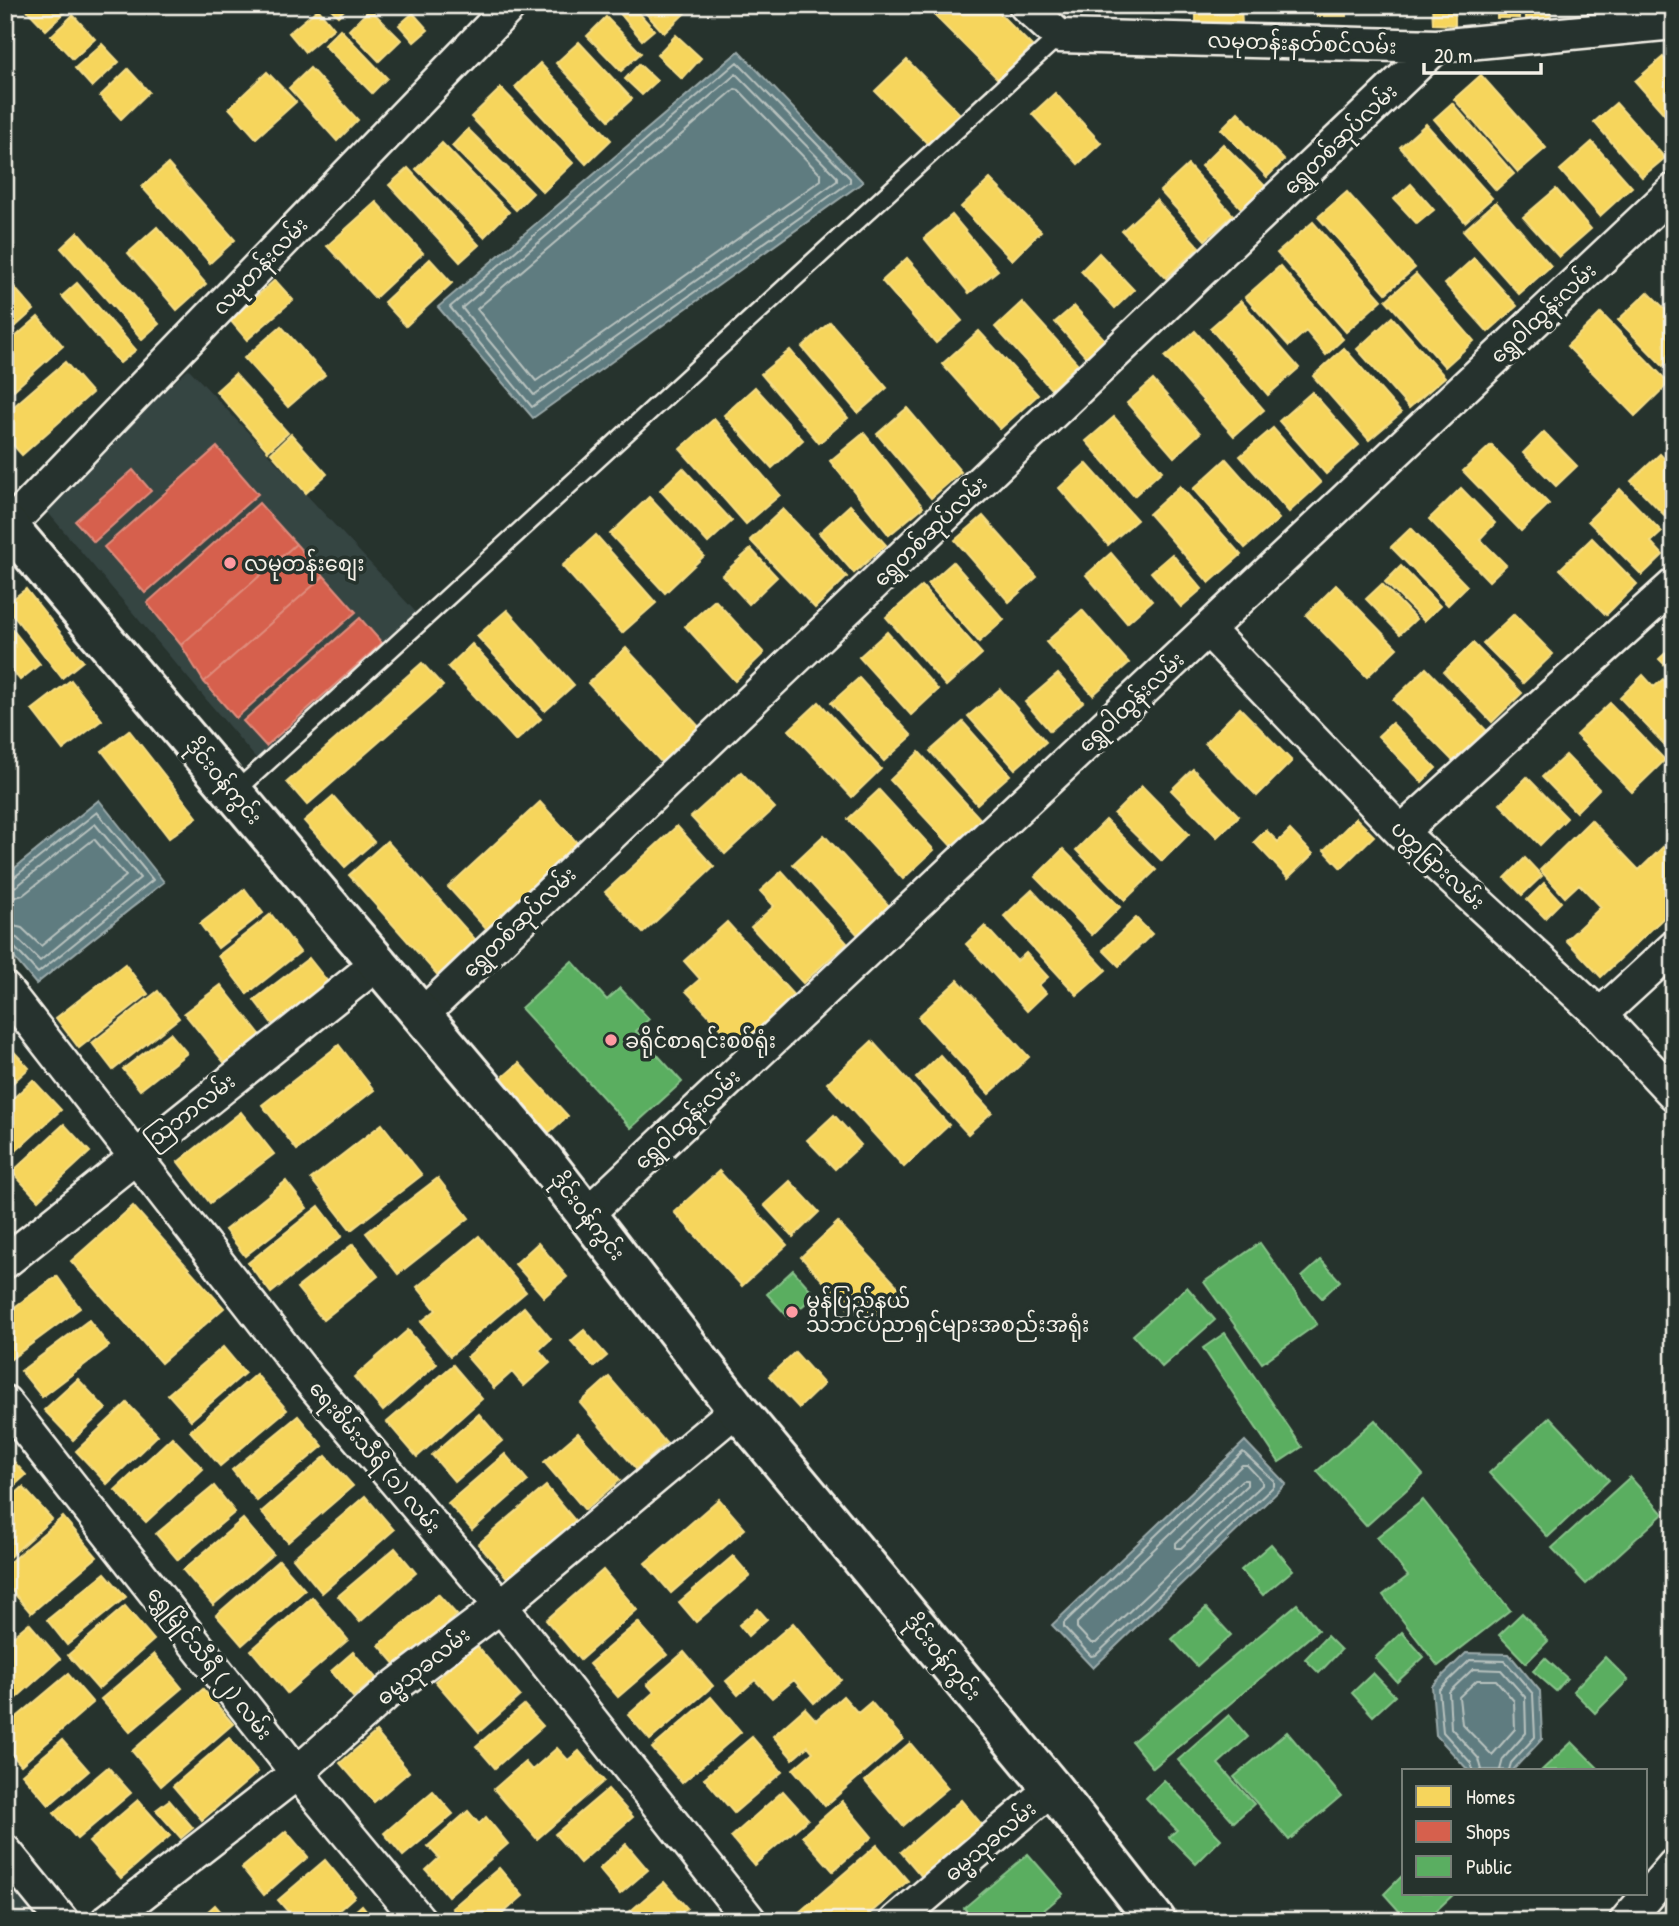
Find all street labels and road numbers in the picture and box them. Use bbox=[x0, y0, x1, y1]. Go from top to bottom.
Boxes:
street label: လမုတန်းနတ်စင်လမ်း bbox=[1207, 24, 1397, 64]
street label: ရွှေတစ်ဆုပ်လမ်း bbox=[1276, 76, 1405, 203]
street label: လမုတန်းလမ်း bbox=[205, 210, 316, 323]
street label: ရွှေဝါထွန်းလမ်း bbox=[1483, 256, 1604, 372]
street label: ရွှေတစ်ဆုပ်လမ်း bbox=[866, 468, 995, 595]
street label: ရွှေဝါထွန်းလမ်း bbox=[1071, 645, 1192, 761]
street label: ဒိုင်းဝန်ကွင်း bbox=[177, 731, 270, 832]
street label: ပတ္တမြားလမ်း bbox=[1383, 813, 1492, 918]
street label: ရွှေတစ်ဆုပ်လမ်း bbox=[455, 859, 584, 986]
street label: ရွှေဝါထွန်းလမ်း bbox=[627, 1062, 748, 1178]
street label: သြဘာလမ်း bbox=[138, 1066, 243, 1158]
street label: ဒိုင်းဝန်ကွင်း bbox=[542, 1165, 633, 1268]
street label: ရေးစိမ်းသီရိ (၁) လမ်း bbox=[300, 1374, 448, 1541]
street label: ရွှေမြိုင်သီရီ (၂) လမ်း bbox=[139, 1580, 280, 1748]
street label: ဒိုင်းဝန်ကွင်း bbox=[896, 1607, 989, 1708]
street label: ဓမ္မသုခလမ်း bbox=[370, 1620, 478, 1714]
street label: ဓမ္မသုခလမ်း bbox=[937, 1793, 1044, 1891]

